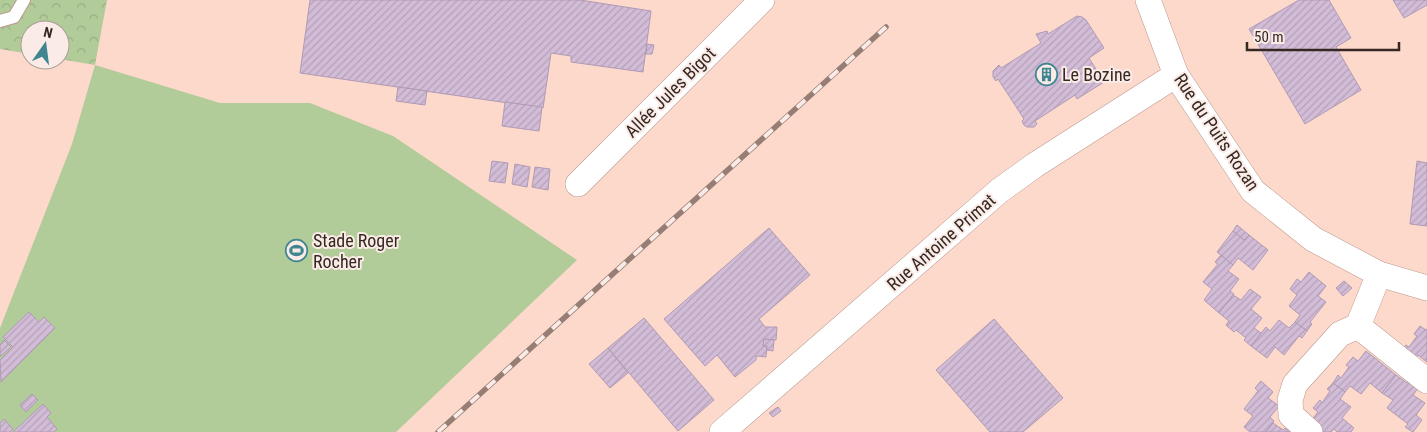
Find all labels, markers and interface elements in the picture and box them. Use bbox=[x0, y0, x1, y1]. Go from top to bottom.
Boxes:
north arrow bbox=[20, 20, 70, 70]
scale bar bbox=[1247, 20, 1400, 52]
text: N bbox=[42, 24, 54, 41]
text: 50 m bbox=[1254, 28, 1284, 46]
street label: Allée Jules Bigot bbox=[620, 42, 720, 142]
building icon: Le Bozine bbox=[1034, 62, 1058, 86]
place label: Le Bozine bbox=[1062, 64, 1131, 85]
street label: Rue du Puits Rozan bbox=[1170, 69, 1264, 195]
street label: Rue Antoine Primat bbox=[883, 189, 999, 295]
place label: Stade Roger Rocher bbox=[313, 230, 400, 272]
sports icon: Stade Roger Rocher bbox=[285, 238, 309, 262]

